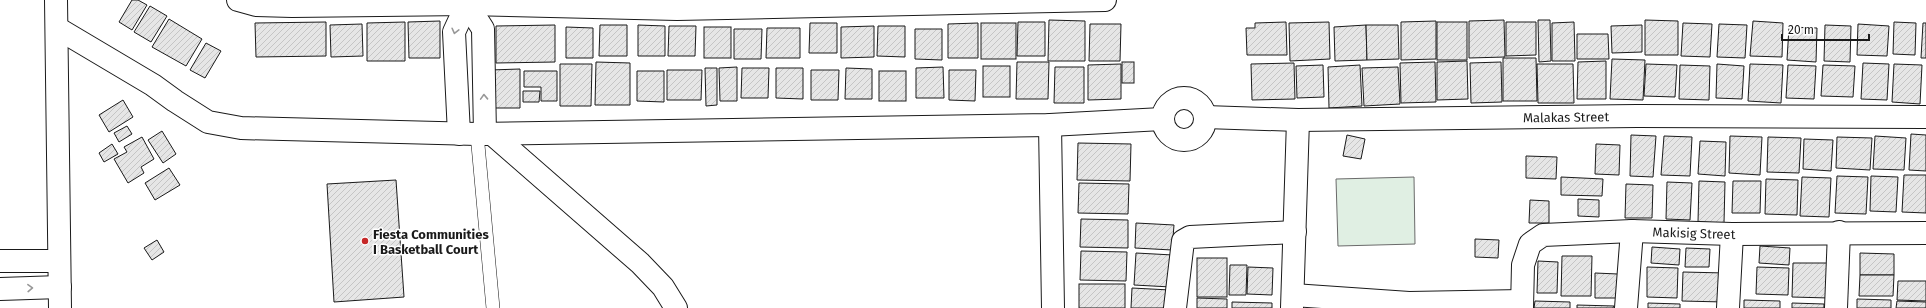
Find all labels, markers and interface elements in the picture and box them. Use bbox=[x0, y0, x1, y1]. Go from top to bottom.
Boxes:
scale bar bbox=[1782, 16, 1869, 42]
text: 20 m bbox=[1788, 23, 1814, 37]
one-way arrow bbox=[452, 28, 460, 35]
one-way arrow bbox=[480, 94, 488, 100]
street label: Malakas Street bbox=[1523, 109, 1609, 125]
street label: Makisig Street bbox=[1652, 224, 1736, 242]
place label: Fiesta Communities I Basketball Court bbox=[373, 227, 489, 257]
marker: Fiesta Communities I Basketball Court bbox=[360, 236, 370, 246]
one-way arrow bbox=[27, 284, 33, 292]

